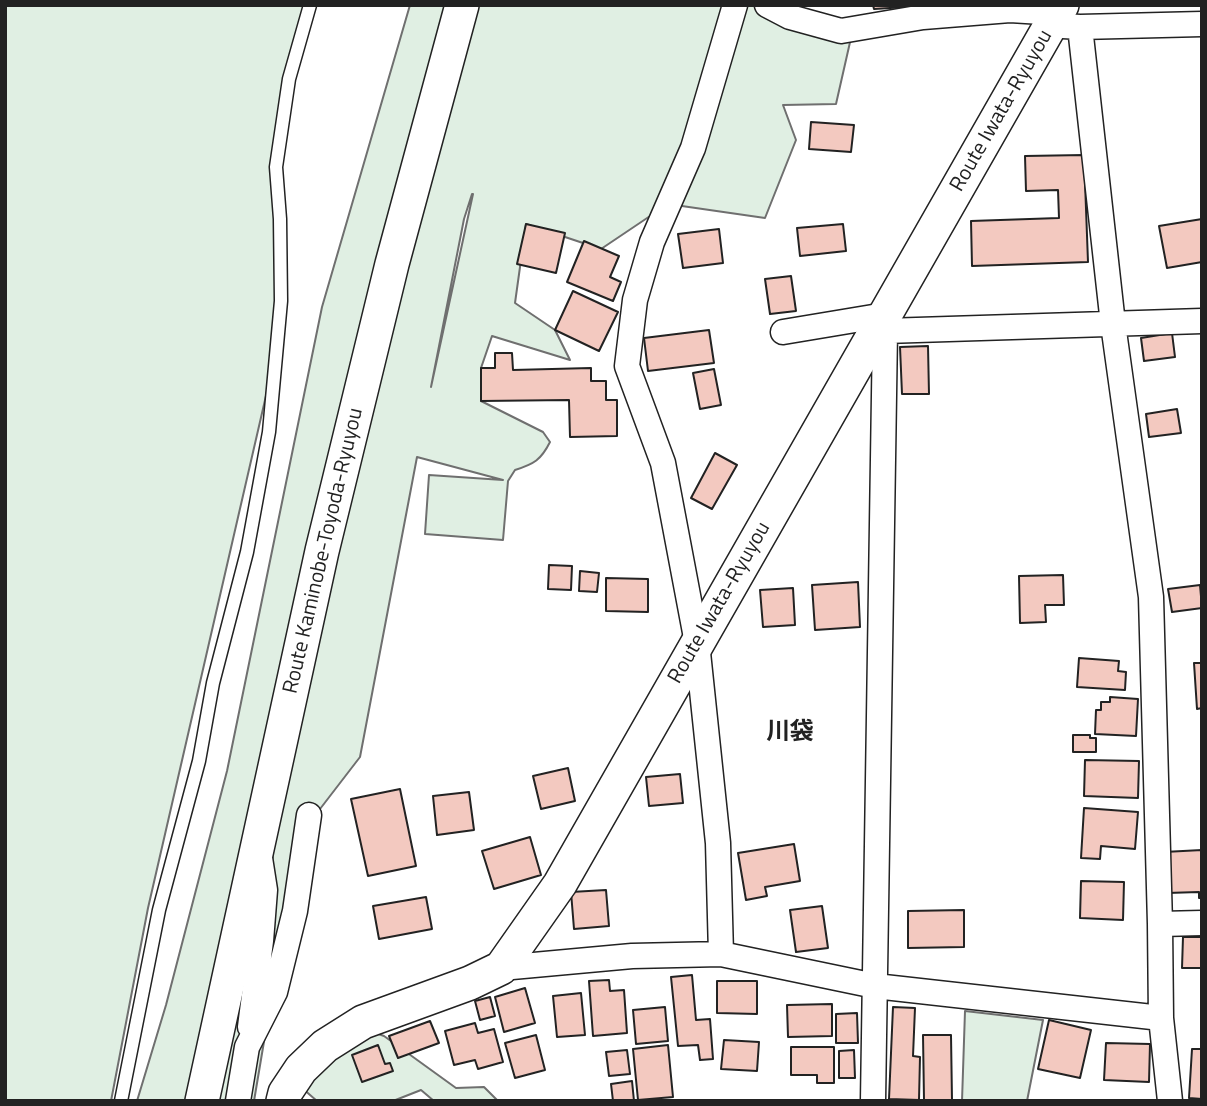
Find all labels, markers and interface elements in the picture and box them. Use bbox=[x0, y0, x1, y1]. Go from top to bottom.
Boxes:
street label: Route Iwata-Ryuyou bbox=[945, 26, 1059, 196]
street label: Route Kaminobe-Toyoda-Ryuyou bbox=[279, 406, 369, 696]
street label: Route Iwata-Ryuyou bbox=[663, 518, 777, 688]
district label: 川袋 bbox=[766, 719, 814, 747]

